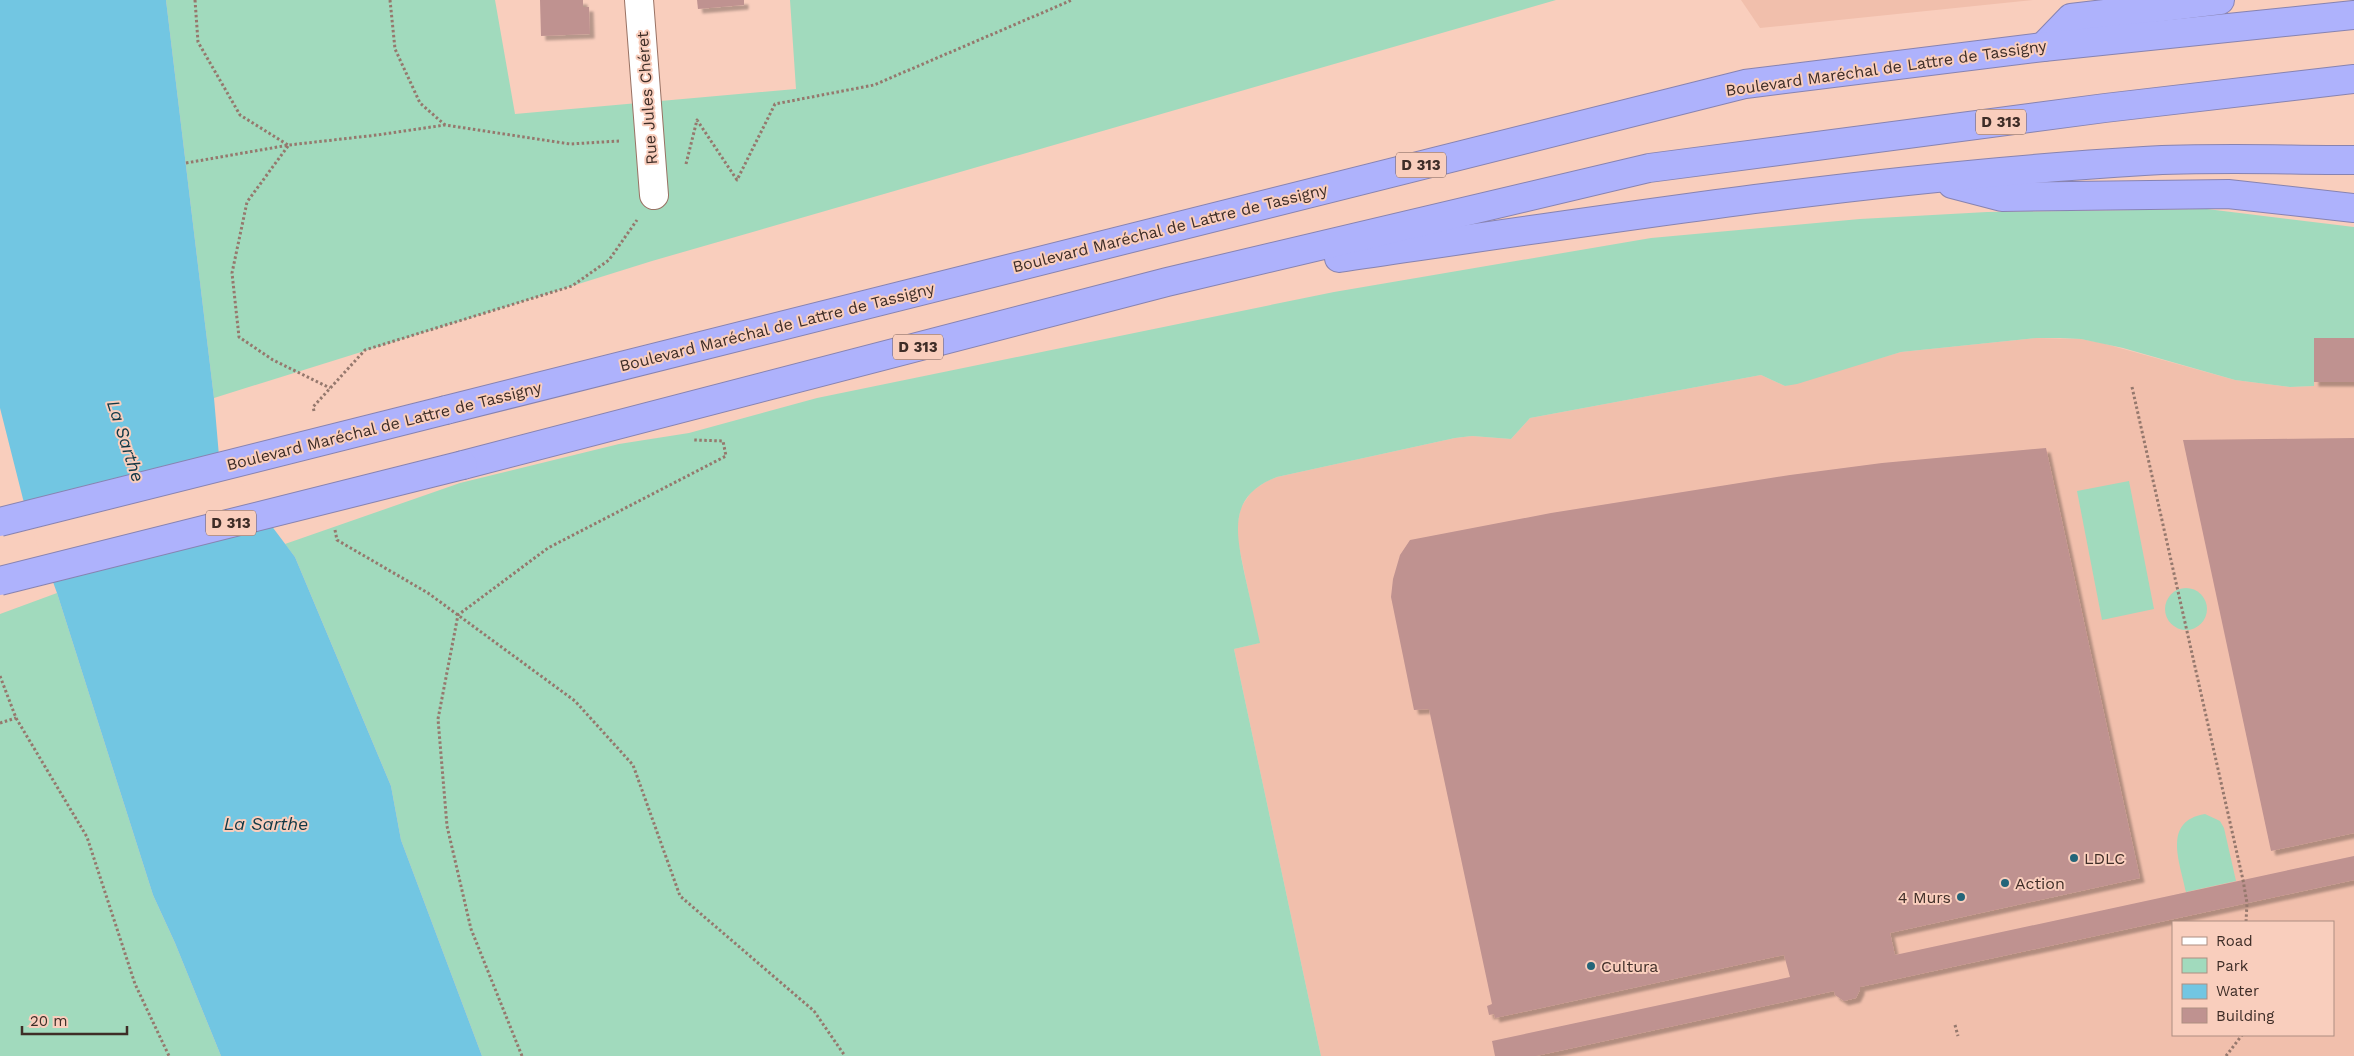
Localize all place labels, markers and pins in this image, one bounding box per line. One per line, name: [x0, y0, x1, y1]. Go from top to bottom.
place label: LDLC: [2084, 849, 2125, 868]
marker: LDLC: [2068, 852, 2080, 864]
place label: Action: [2015, 874, 2065, 893]
marker: Action: [1999, 877, 2011, 889]
place label: 4 Murs: [1898, 888, 1951, 907]
marker: 4 Murs: [1955, 891, 1967, 903]
place label: Cultura: [1601, 957, 1658, 976]
marker: Cultura: [1585, 960, 1597, 972]

